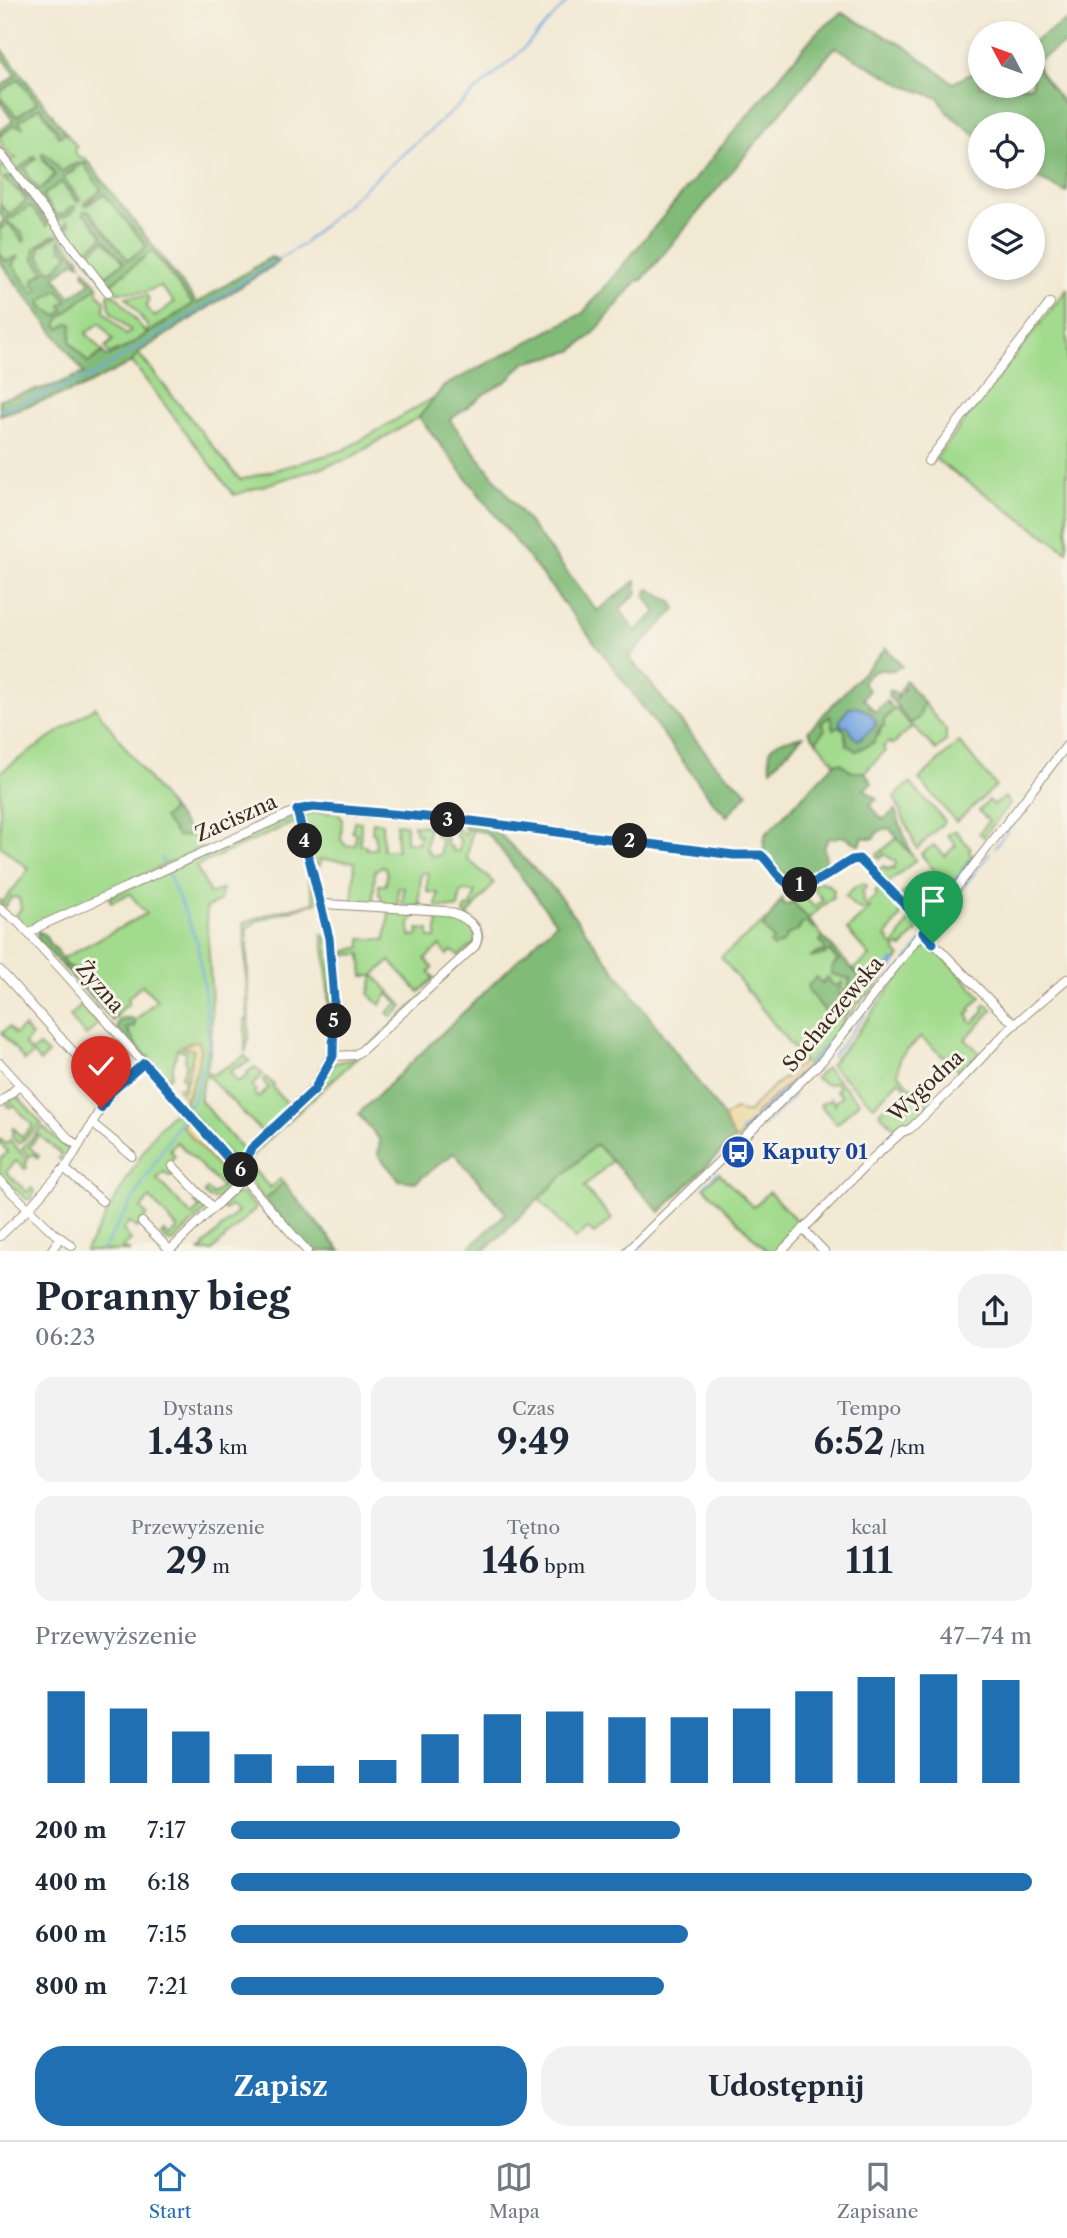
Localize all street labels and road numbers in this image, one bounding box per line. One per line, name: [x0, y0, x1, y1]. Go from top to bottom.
street label: Zaciszna: [191, 788, 281, 847]
street label: Sochaczewska: [777, 950, 889, 1076]
street label: Żyzna: [71, 956, 130, 1018]
street label: Wygodna: [882, 1044, 969, 1127]

